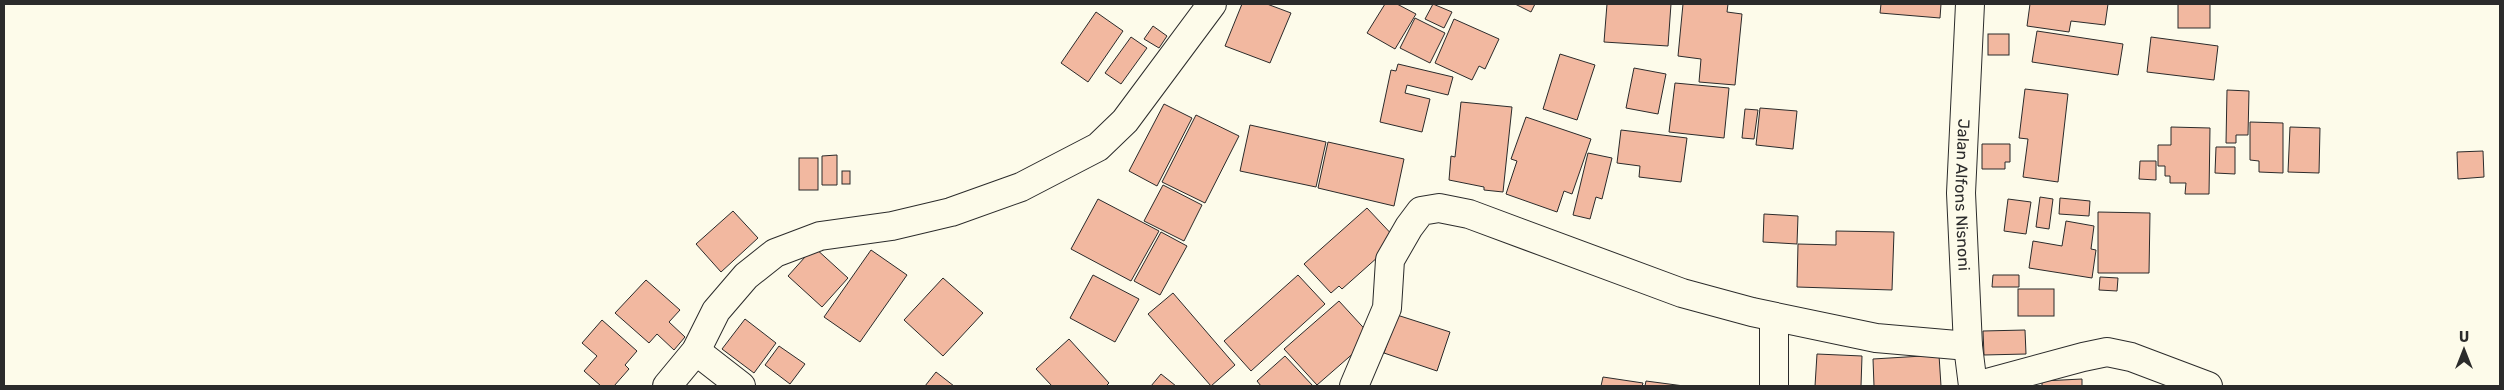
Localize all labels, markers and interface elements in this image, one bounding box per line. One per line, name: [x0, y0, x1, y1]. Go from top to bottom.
street label: Jalan Alfons Nisnoni: [1951, 118, 1974, 271]
north arrow: [2439, 325, 2489, 375]
text: U: [2459, 329, 2469, 346]

